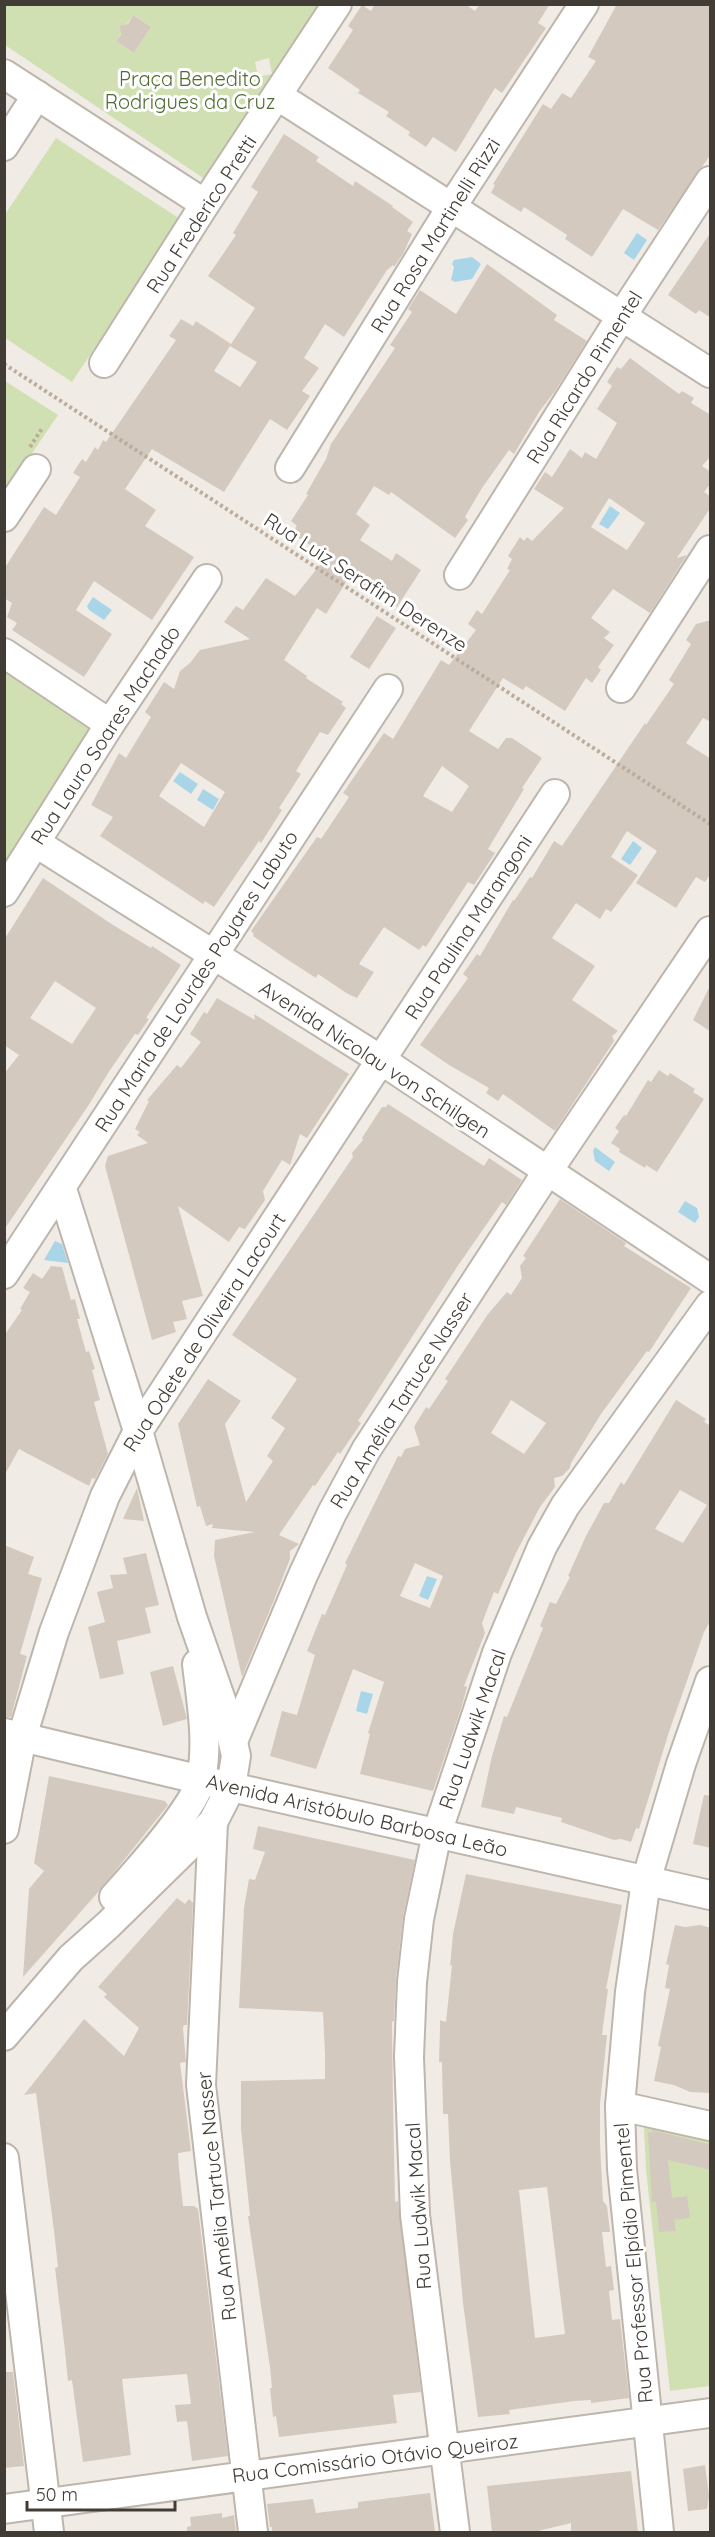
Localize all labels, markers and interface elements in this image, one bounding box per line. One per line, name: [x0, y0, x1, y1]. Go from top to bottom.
park label: Praça Benedito Rodrigues da Cruz: [105, 66, 275, 114]
street label: Rua Frederico Pretti: [141, 130, 261, 298]
street label: Rua Rosa Martinelli Rizzi: [365, 133, 505, 337]
street label: Rua Ricardo Pimentel: [521, 286, 647, 468]
street label: Rua Luiz Serafim Derenze: [260, 507, 472, 657]
street label: Rua Lauro Soares Machado: [25, 621, 185, 849]
street label: Rua Maria de Lourdes Poyares Labuto: [89, 825, 303, 1137]
street label: Rua Paulina Marangoni: [399, 830, 537, 1024]
street label: Avenida Nicolau von Schilgen: [255, 975, 495, 1143]
street label: Rua Odete de Oliveira Lacourt: [117, 1208, 291, 1456]
street label: Rua Amélia Tartuce Nasser: [324, 1287, 478, 1513]
street label: Rua Ludwik Macal: [433, 1646, 511, 1812]
street label: Avenida Aristóbulo Barbosa Leão: [204, 1768, 510, 1862]
street label: Rua Amélia Tartuce Nasser: [190, 2070, 242, 2322]
street label: Rua Ludwik Macal: [400, 2122, 436, 2290]
street label: Rua Professor Elpídio Pimentel: [608, 2122, 658, 2404]
street label: Rua Comissário Otávio Queiroz: [231, 2428, 519, 2488]
scale bar: [27, 2474, 176, 2512]
text: 50 m: [36, 2483, 78, 2506]

